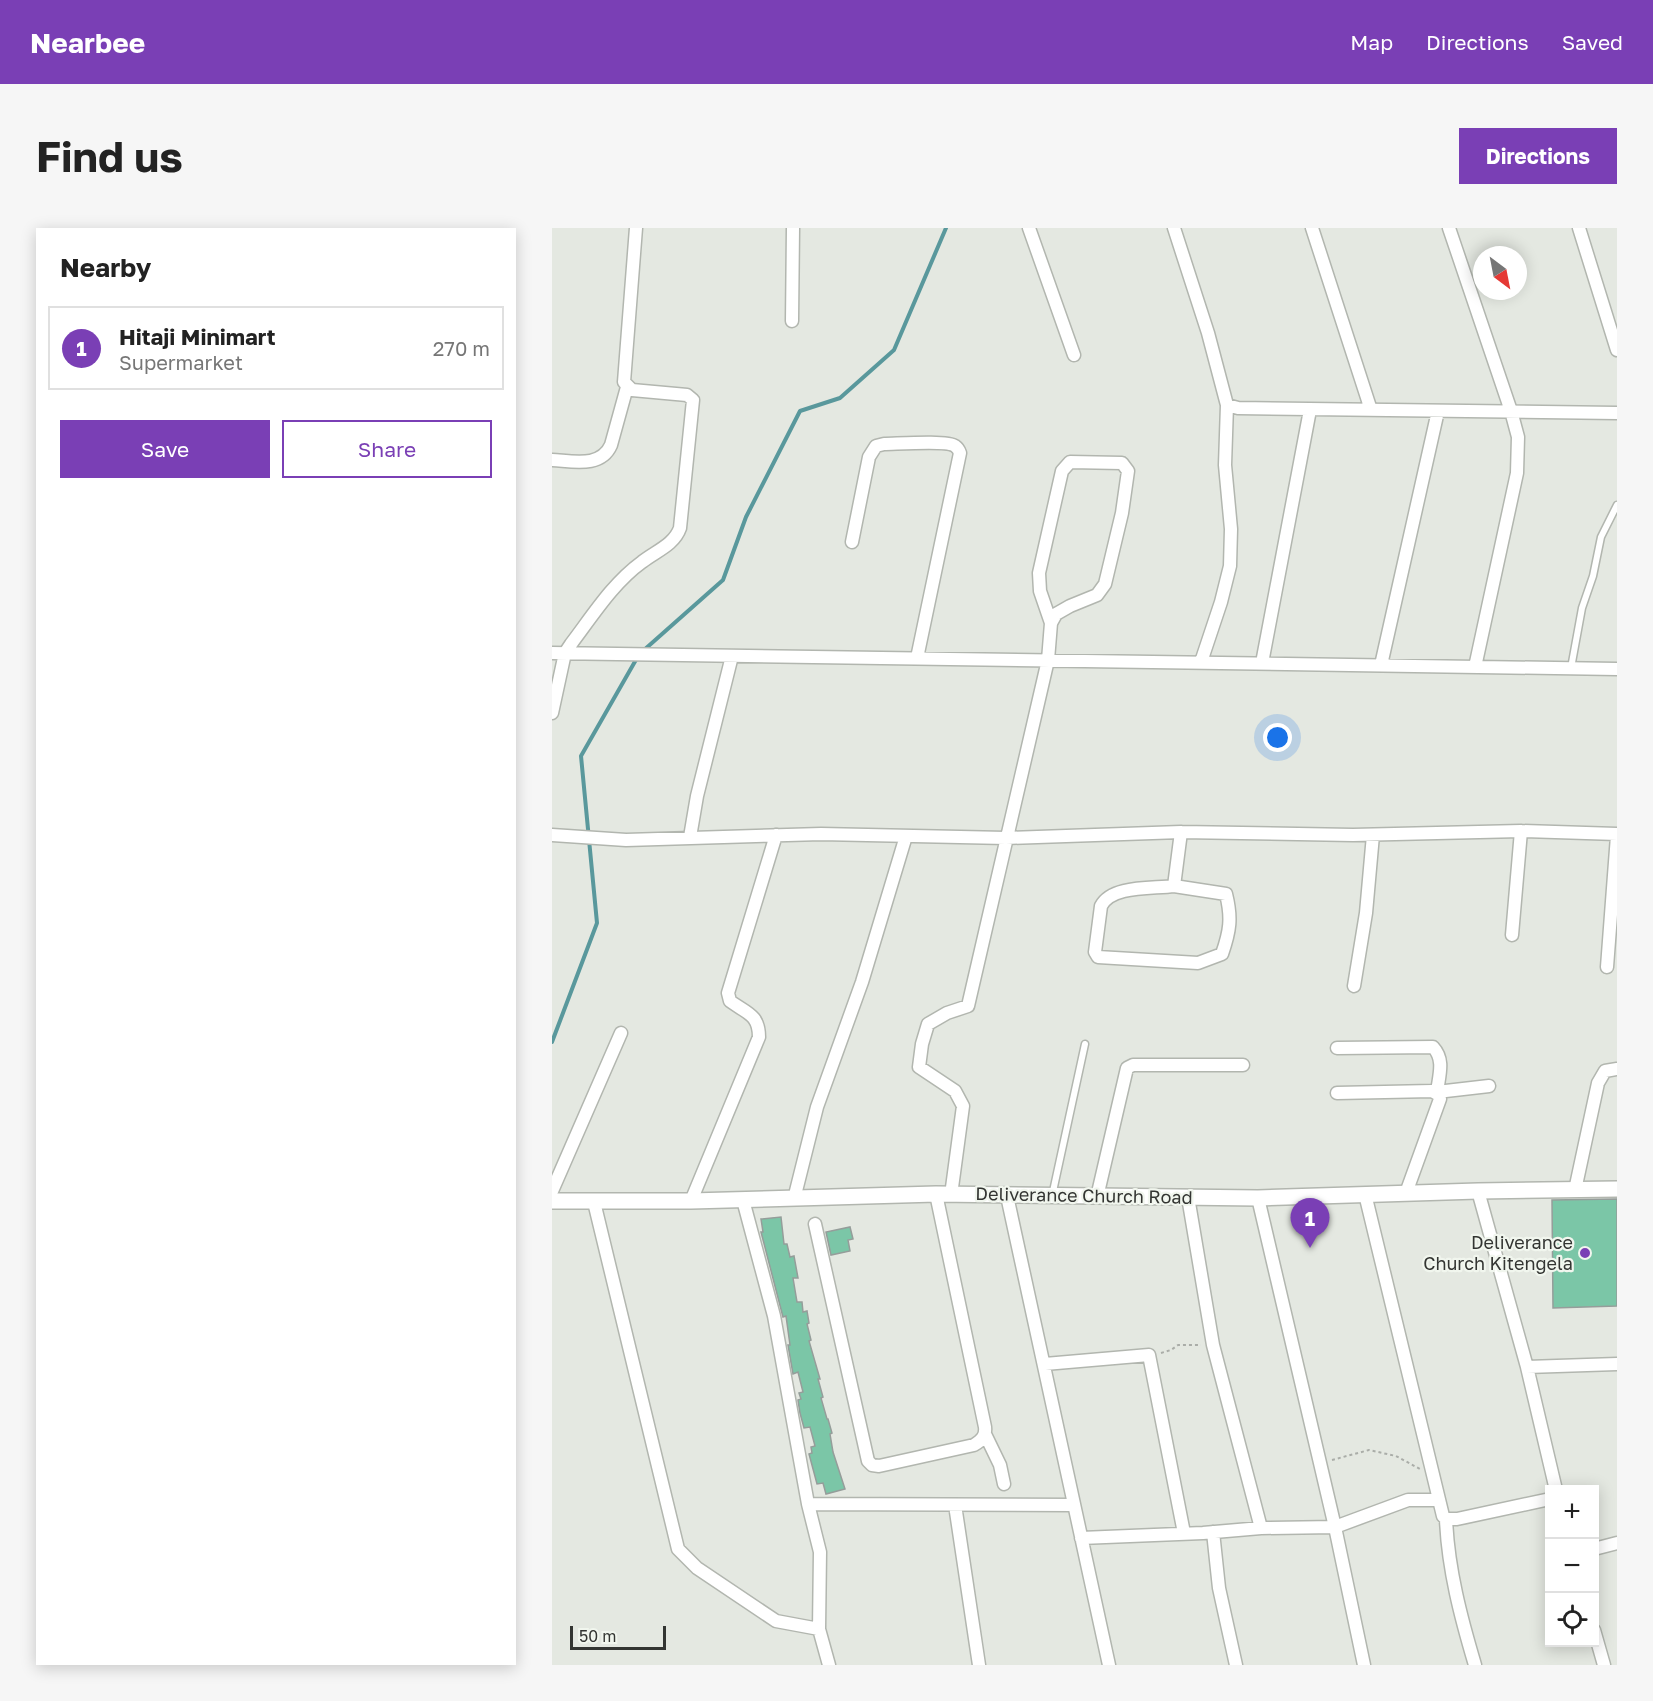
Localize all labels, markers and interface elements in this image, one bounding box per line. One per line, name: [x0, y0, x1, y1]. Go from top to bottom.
text: Nearbee: [30, 26, 145, 59]
text: Map: [1350, 29, 1393, 55]
text: Directions: [1426, 29, 1529, 55]
text: Saved: [1562, 29, 1623, 55]
button: Directions: [1459, 128, 1617, 184]
text: Find us: [36, 131, 183, 181]
north arrow: [1473, 246, 1527, 300]
text: Nearby: [60, 252, 151, 283]
text: Hitaji Minimart: [119, 323, 276, 350]
text: 1: [76, 336, 87, 360]
text: 270 m: [433, 336, 490, 360]
text: Supermarket: [119, 350, 243, 374]
button: Save: [60, 420, 270, 478]
button: Share: [282, 420, 492, 478]
your location: [1263, 723, 1292, 752]
street label: Deliverance Church Road: [975, 1182, 1193, 1208]
pin: 1: [1290, 1198, 1329, 1248]
place label: Deliverance Church Kitengela: [1423, 1231, 1573, 1274]
marker: Deliverance Church Kitengela: [1578, 1246, 1592, 1260]
map controls: [1545, 1485, 1599, 1647]
button: +: [1545, 1485, 1599, 1539]
button: −: [1545, 1539, 1599, 1593]
button: locate: [1545, 1593, 1599, 1647]
scale bar: [570, 1623, 666, 1650]
text: 50 m: [579, 1626, 616, 1646]

